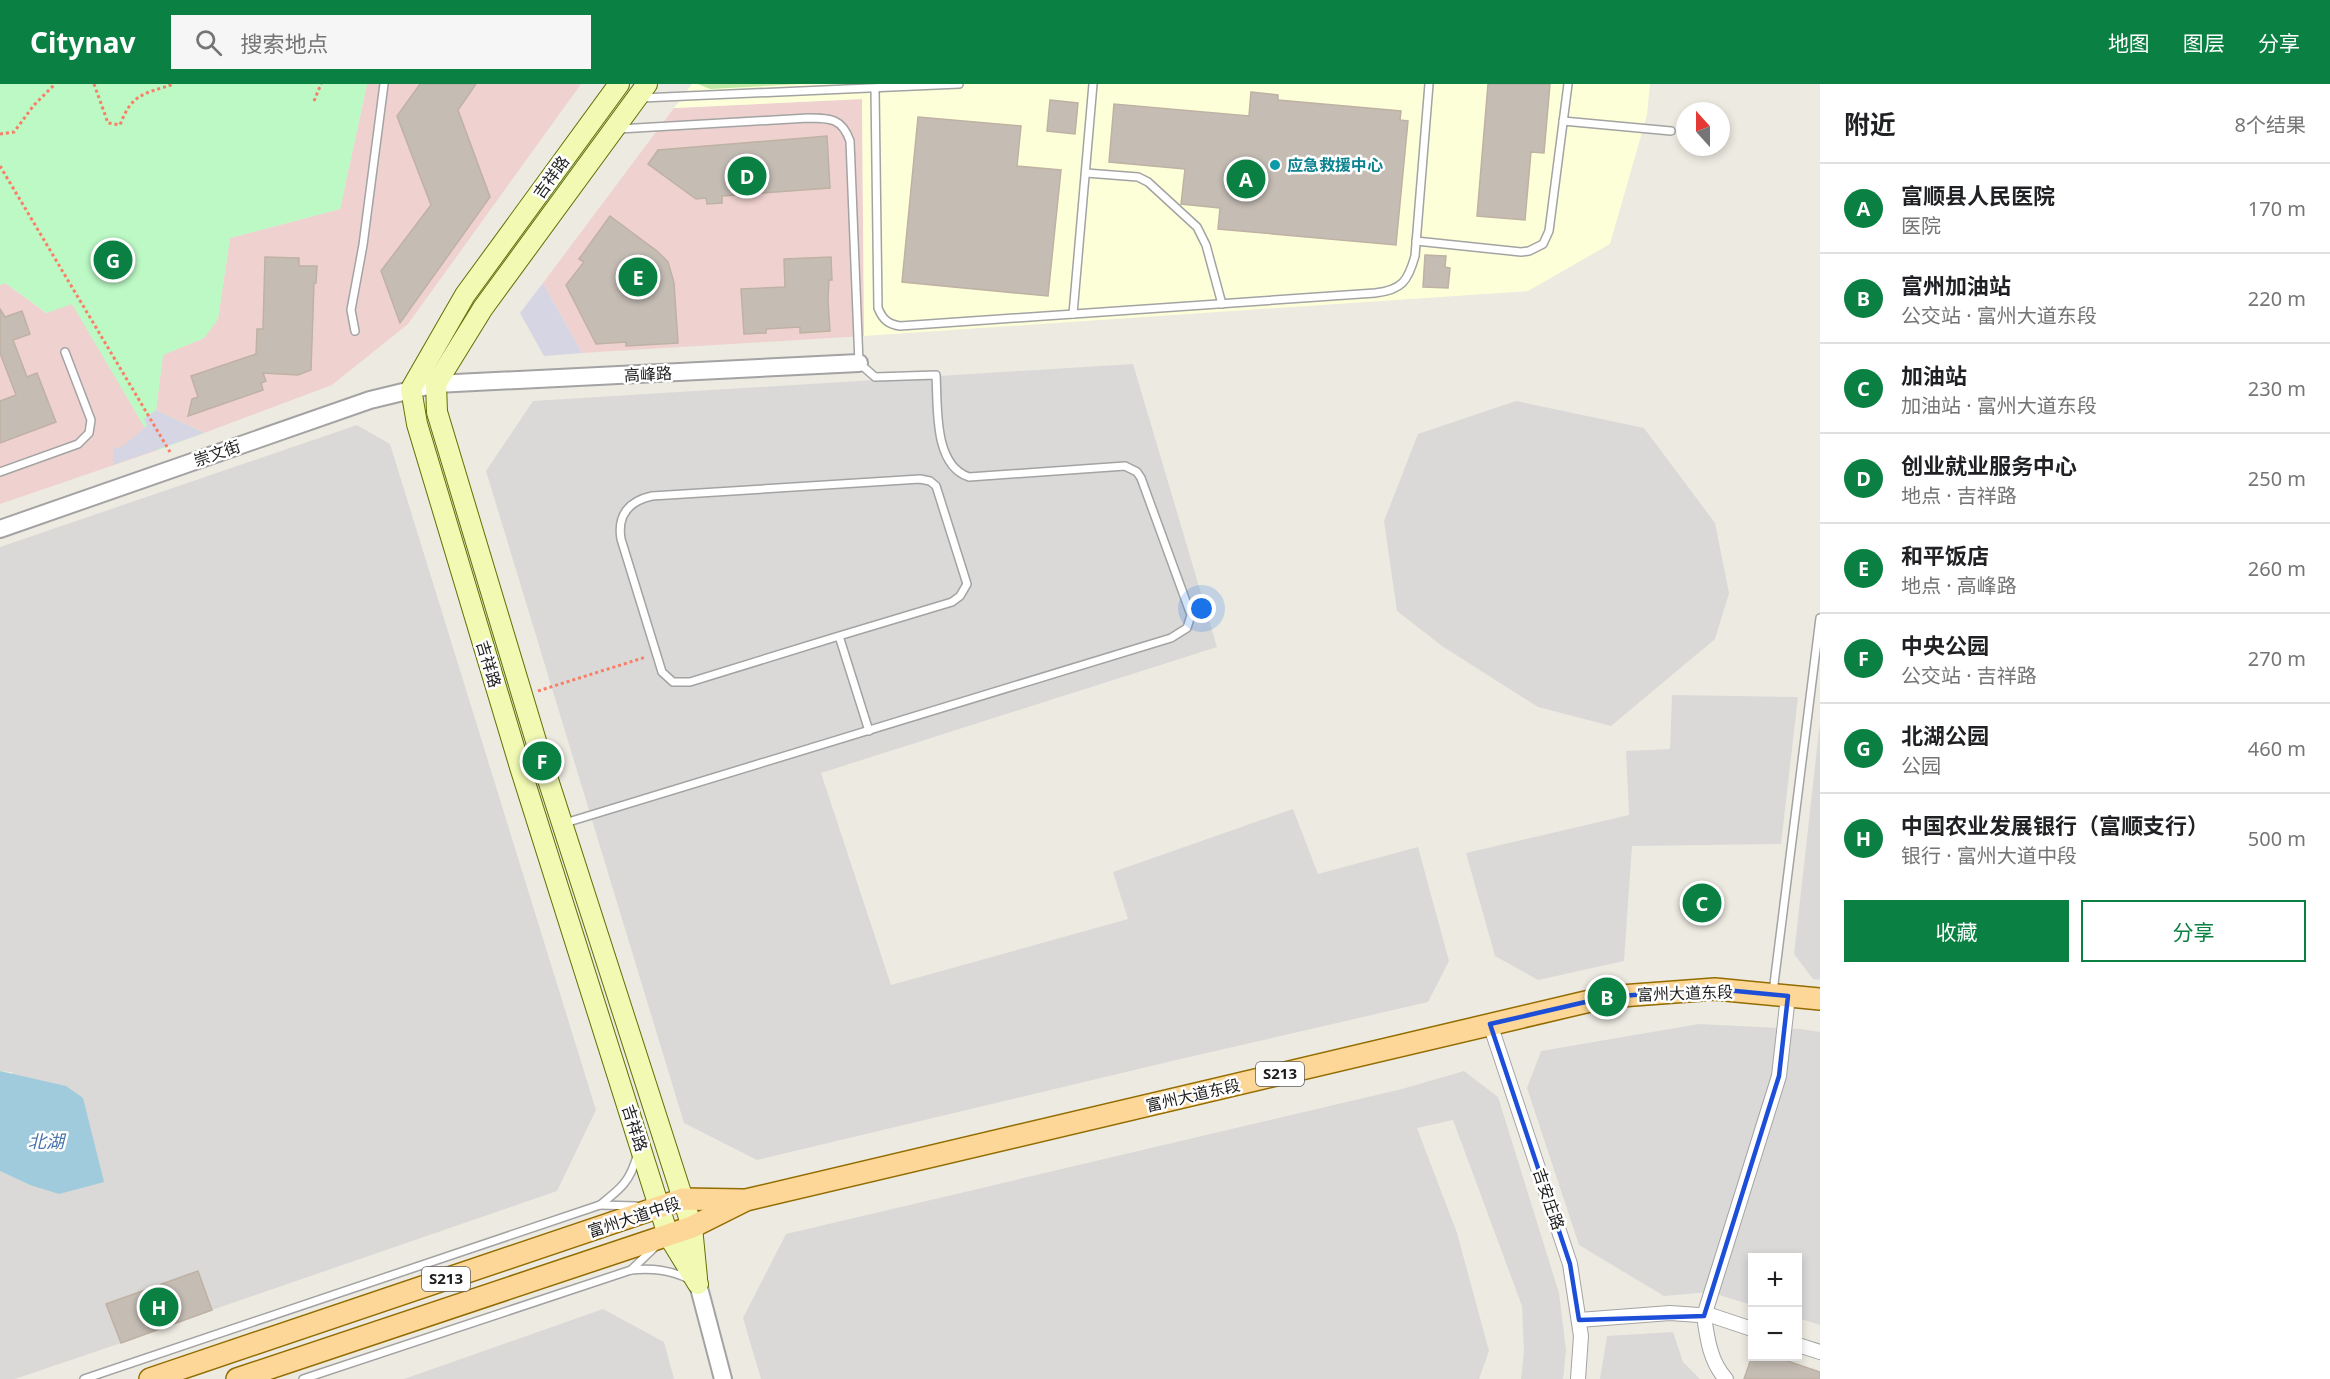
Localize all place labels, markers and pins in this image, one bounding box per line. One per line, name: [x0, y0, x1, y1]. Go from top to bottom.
pin: D: [728, 154, 766, 199]
place label: 应急救援中心: [1287, 154, 1383, 176]
pin: A: [1226, 156, 1266, 202]
marker: 应急救援中心: [1268, 158, 1282, 172]
pin: G: [94, 238, 132, 282]
pin: E: [618, 254, 658, 300]
pin: F: [522, 738, 562, 784]
pin: C: [1682, 880, 1722, 926]
pin: B: [1588, 974, 1626, 1020]
pin: H: [140, 1284, 178, 1330]

